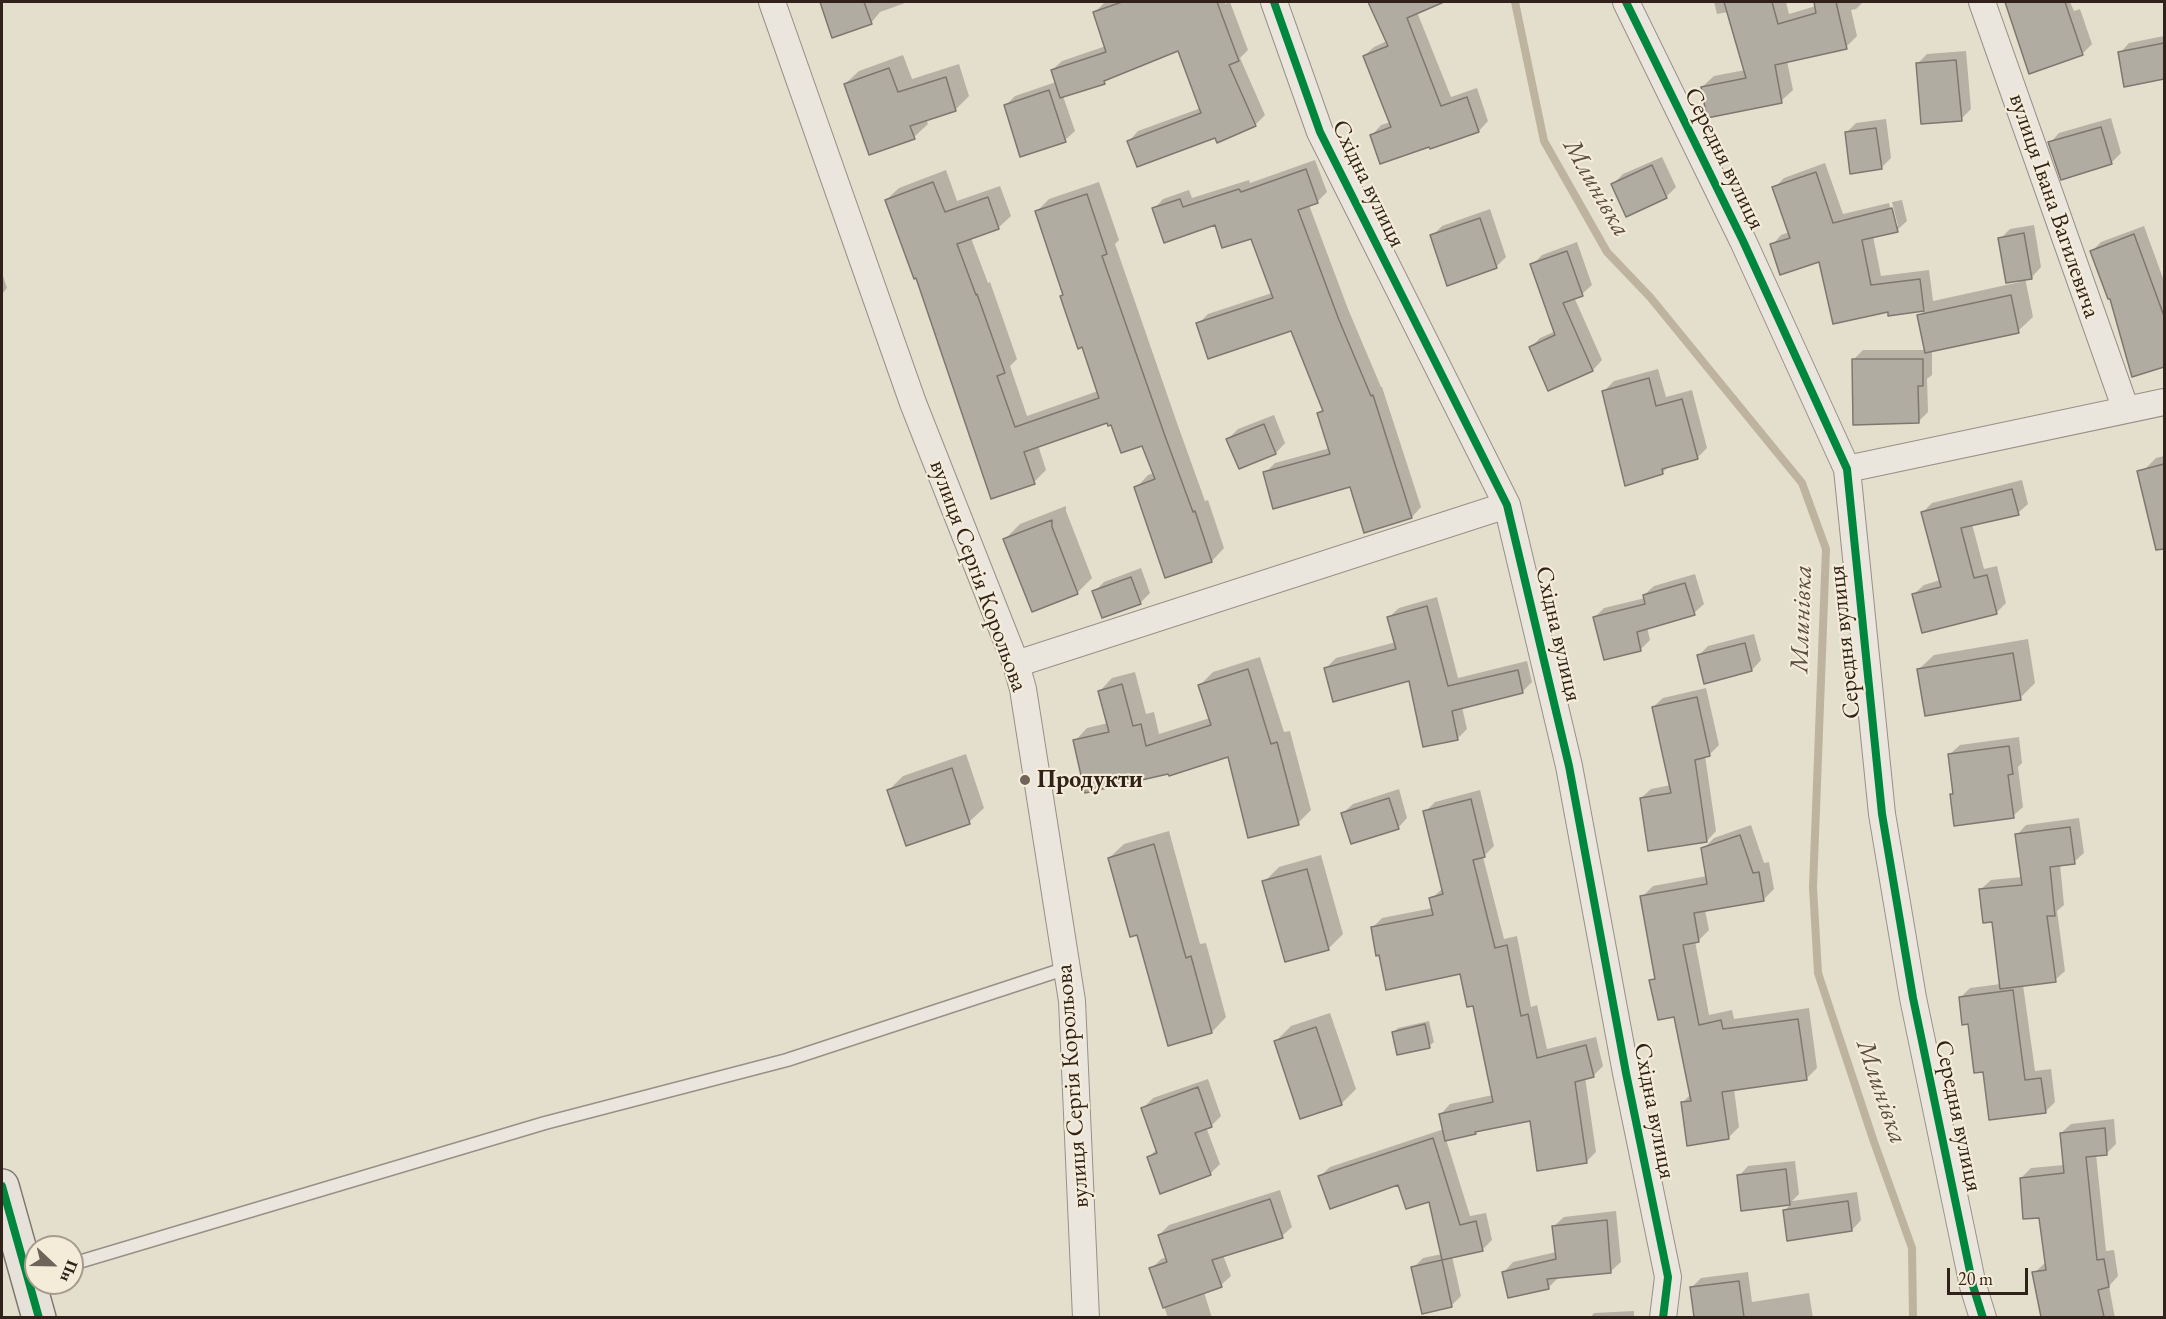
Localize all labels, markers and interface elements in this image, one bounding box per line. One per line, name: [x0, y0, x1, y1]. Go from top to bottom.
street label: Середня вулиця: [1677, 83, 1771, 235]
street label: вулиця Івана Вагилевича: [2002, 90, 2106, 322]
street label: Східна вулиця: [1325, 116, 1411, 252]
water label: Млинівка: [1556, 133, 1636, 243]
street label: вулиця Сергія Корольова: [923, 456, 1033, 696]
street label: Східна вулиця: [1528, 564, 1588, 704]
street label: Середня вулиця: [1823, 564, 1867, 720]
water label: Млинівка: [1785, 565, 1819, 673]
place label: Продукти: [1037, 766, 1143, 794]
marker: Продукти: [1018, 773, 1032, 787]
street label: вулиця Сергія Корольова: [1050, 963, 1096, 1209]
water label: Млинівка: [1849, 1036, 1913, 1148]
street label: Середня вулиця: [1928, 1038, 1988, 1194]
street label: Східна вулиця: [1627, 1040, 1681, 1182]
north arrow: [24, 1235, 84, 1295]
scale bar: [1950, 1256, 2031, 1294]
text: Пн: [55, 1257, 83, 1285]
text: 20 m: [1958, 1267, 1993, 1290]

